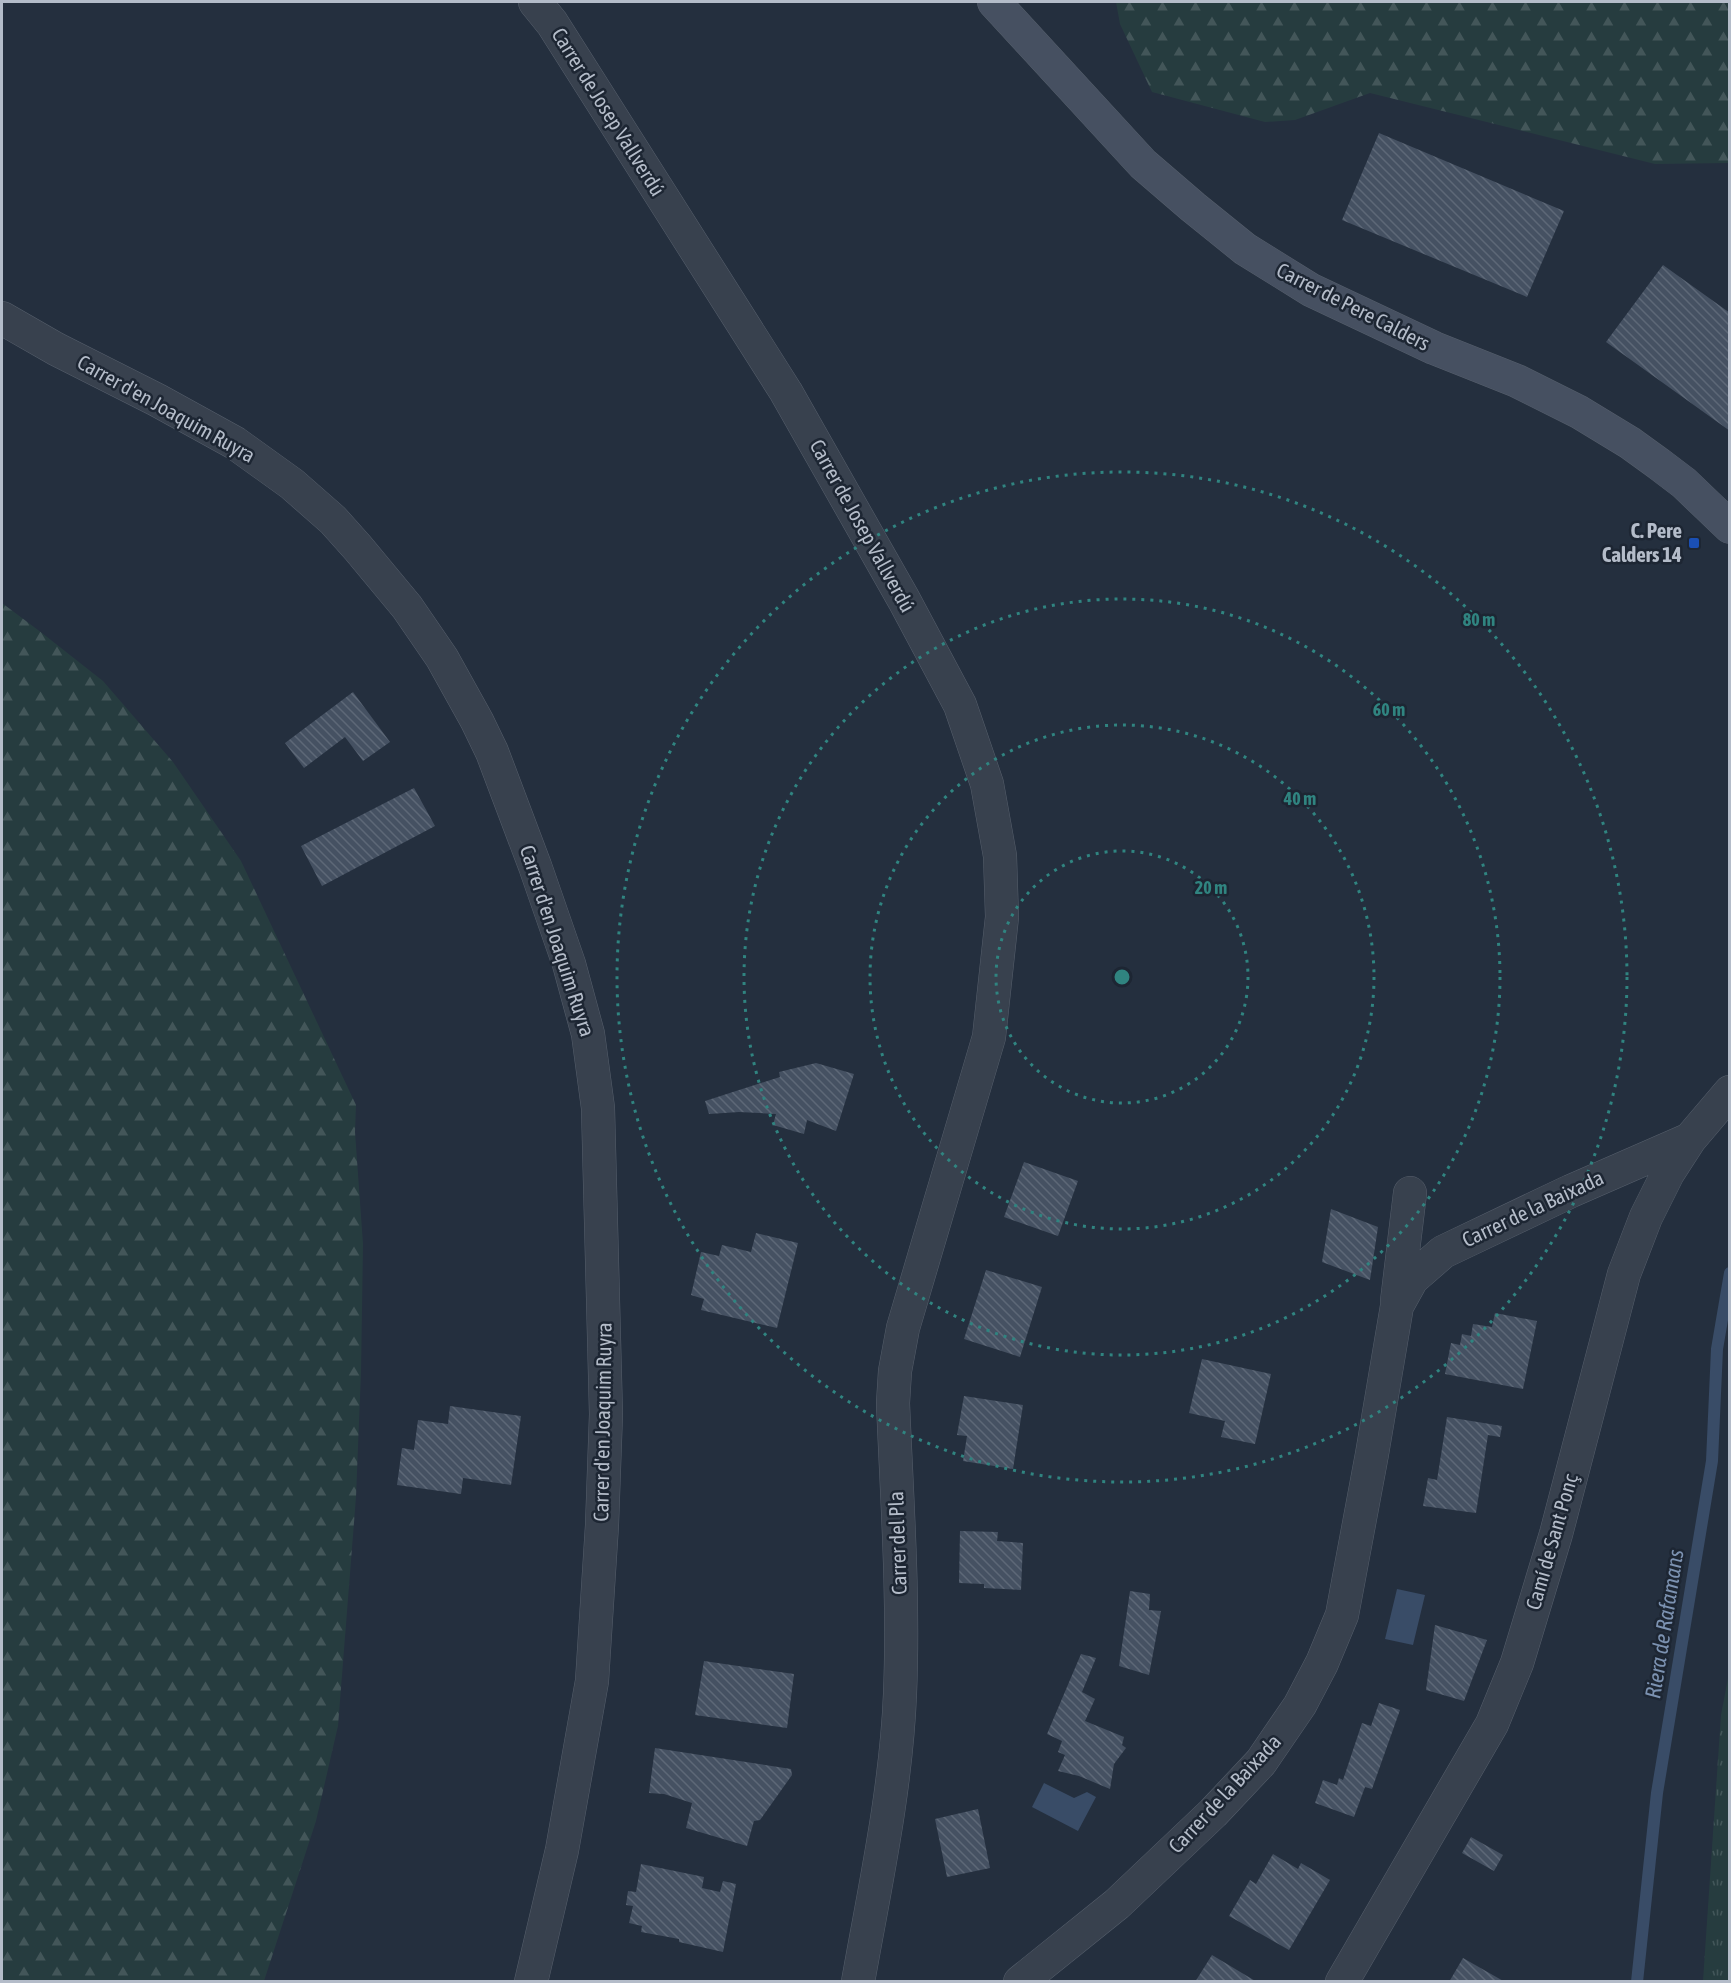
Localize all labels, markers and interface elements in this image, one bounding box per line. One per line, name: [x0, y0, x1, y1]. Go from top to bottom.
street label: Carrer de Josep Vallverdú: [547, 23, 670, 200]
street label: Carrer de Pere Calders: [1273, 257, 1434, 355]
street label: Carrer d'en Joaquim Ruyra: [73, 349, 260, 467]
street label: Carrer de Josep Vallverdú: [805, 435, 920, 616]
place label: C. Pere Calders 14: [1602, 518, 1682, 566]
marker: C. Pere Calders 14: [1687, 536, 1701, 550]
text: 80 m: [1463, 609, 1495, 630]
text: 60 m: [1373, 699, 1405, 720]
text: 40 m: [1283, 788, 1316, 809]
street label: Carrer d'en Joaquim Ruyra: [516, 842, 600, 1039]
text: 20 m: [1195, 877, 1227, 898]
centre of rings: [1112, 967, 1132, 987]
street label: Carrer de la Baixada: [1458, 1165, 1607, 1251]
street label: Carrer d'en Joaquim Ruyra: [588, 1322, 616, 1522]
street label: Camí de Sant Ponç: [1520, 1471, 1582, 1612]
street label: Carrer del Pla: [883, 1491, 911, 1595]
water label: Riera de Rafamans: [1639, 1547, 1689, 1700]
street label: Carrer de la Baixada: [1163, 1729, 1285, 1858]

